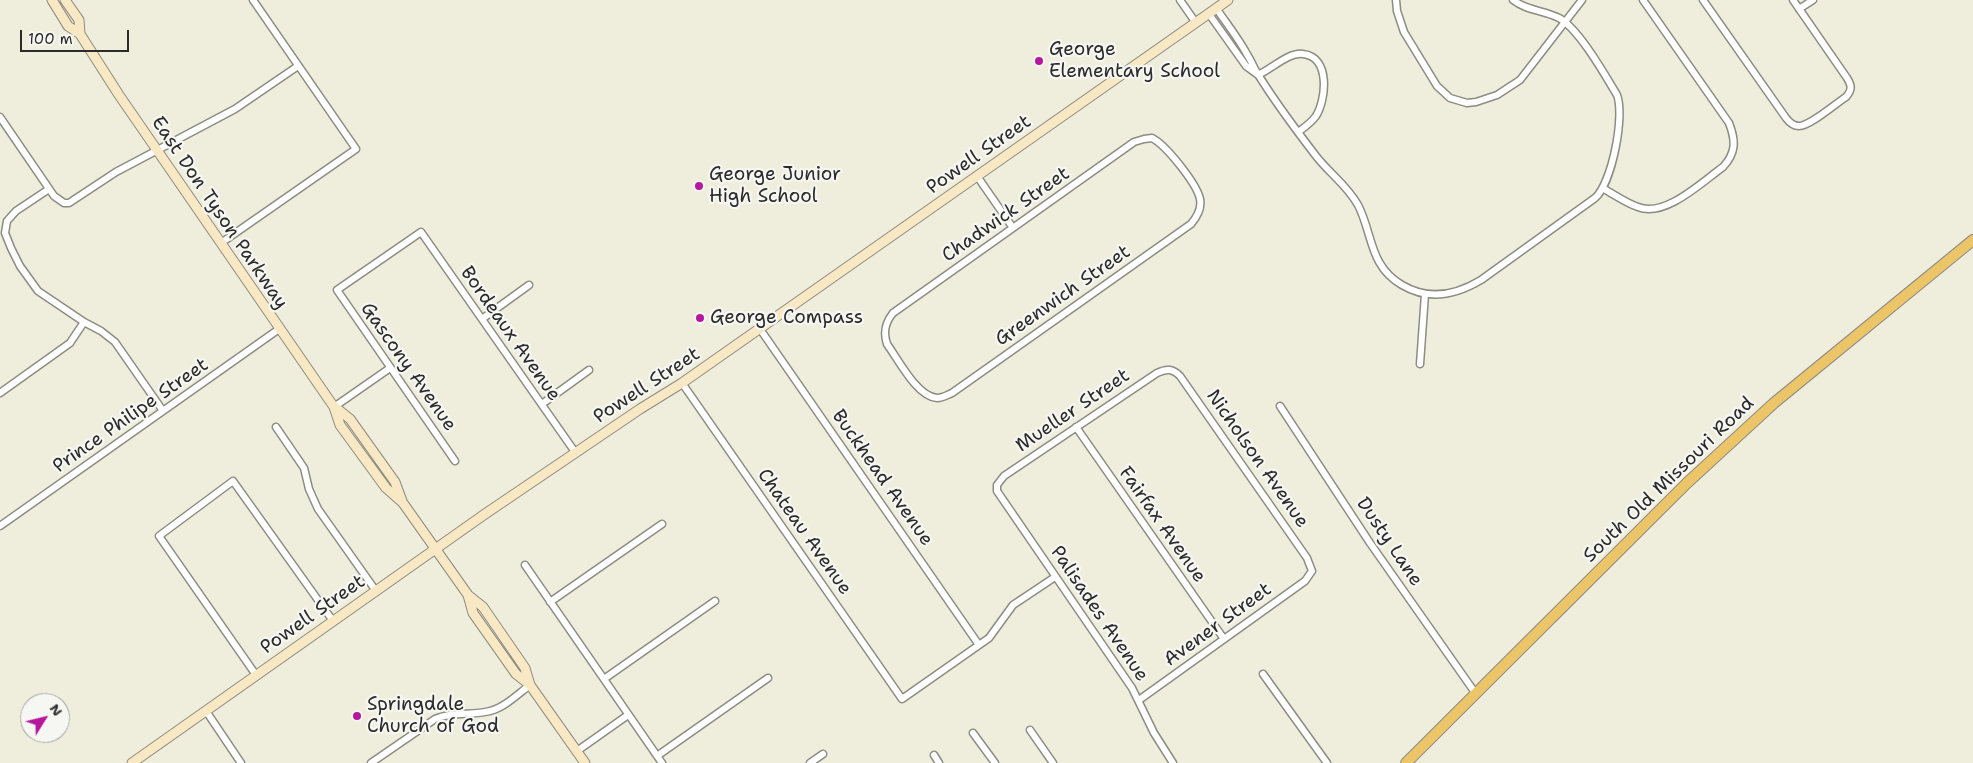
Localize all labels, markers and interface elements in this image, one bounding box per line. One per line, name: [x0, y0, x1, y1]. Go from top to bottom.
scale bar: [22, 20, 131, 52]
text: 100 m: [28, 29, 73, 49]
place label: George Elementary School: [1049, 39, 1220, 83]
marker: George Elementary School: [1033, 55, 1045, 67]
street label: Powell Street: [922, 111, 1036, 199]
street label: East Don Tyson Parkway: [146, 112, 292, 314]
street label: Chadwick Street: [938, 163, 1074, 267]
place label: George Junior High School: [709, 164, 841, 208]
marker: George Junior High School: [693, 180, 705, 192]
street label: Greenwich Street: [991, 241, 1135, 351]
street label: Bordeaux Avenue: [455, 262, 565, 406]
street label: Gascony Avenue: [355, 298, 461, 436]
place label: George Compass: [710, 307, 863, 329]
marker: George Compass: [694, 312, 706, 324]
street label: Powell Street: [589, 343, 705, 429]
street label: Prince Philipe Street: [49, 354, 213, 478]
street label: Mueller Street: [1012, 365, 1134, 457]
street label: Nicholson Avenue: [1201, 386, 1313, 532]
street label: South Old Missouri Road: [1579, 392, 1759, 568]
street label: Buckhead Avenue: [826, 406, 938, 550]
street label: Fairfax Avenue: [1114, 463, 1210, 587]
street label: Chateau Avenue: [752, 464, 856, 600]
street label: Dusty Lane: [1351, 493, 1427, 591]
street label: Palisades Avenue: [1045, 542, 1153, 686]
street label: Powell Street: [256, 571, 370, 659]
street label: Avener Street: [1160, 578, 1276, 672]
north arrow: [20, 693, 70, 743]
place label: Springdale Church of God: [367, 694, 499, 738]
text: N: [46, 700, 67, 720]
marker: Springdale Church of God: [351, 710, 363, 722]

